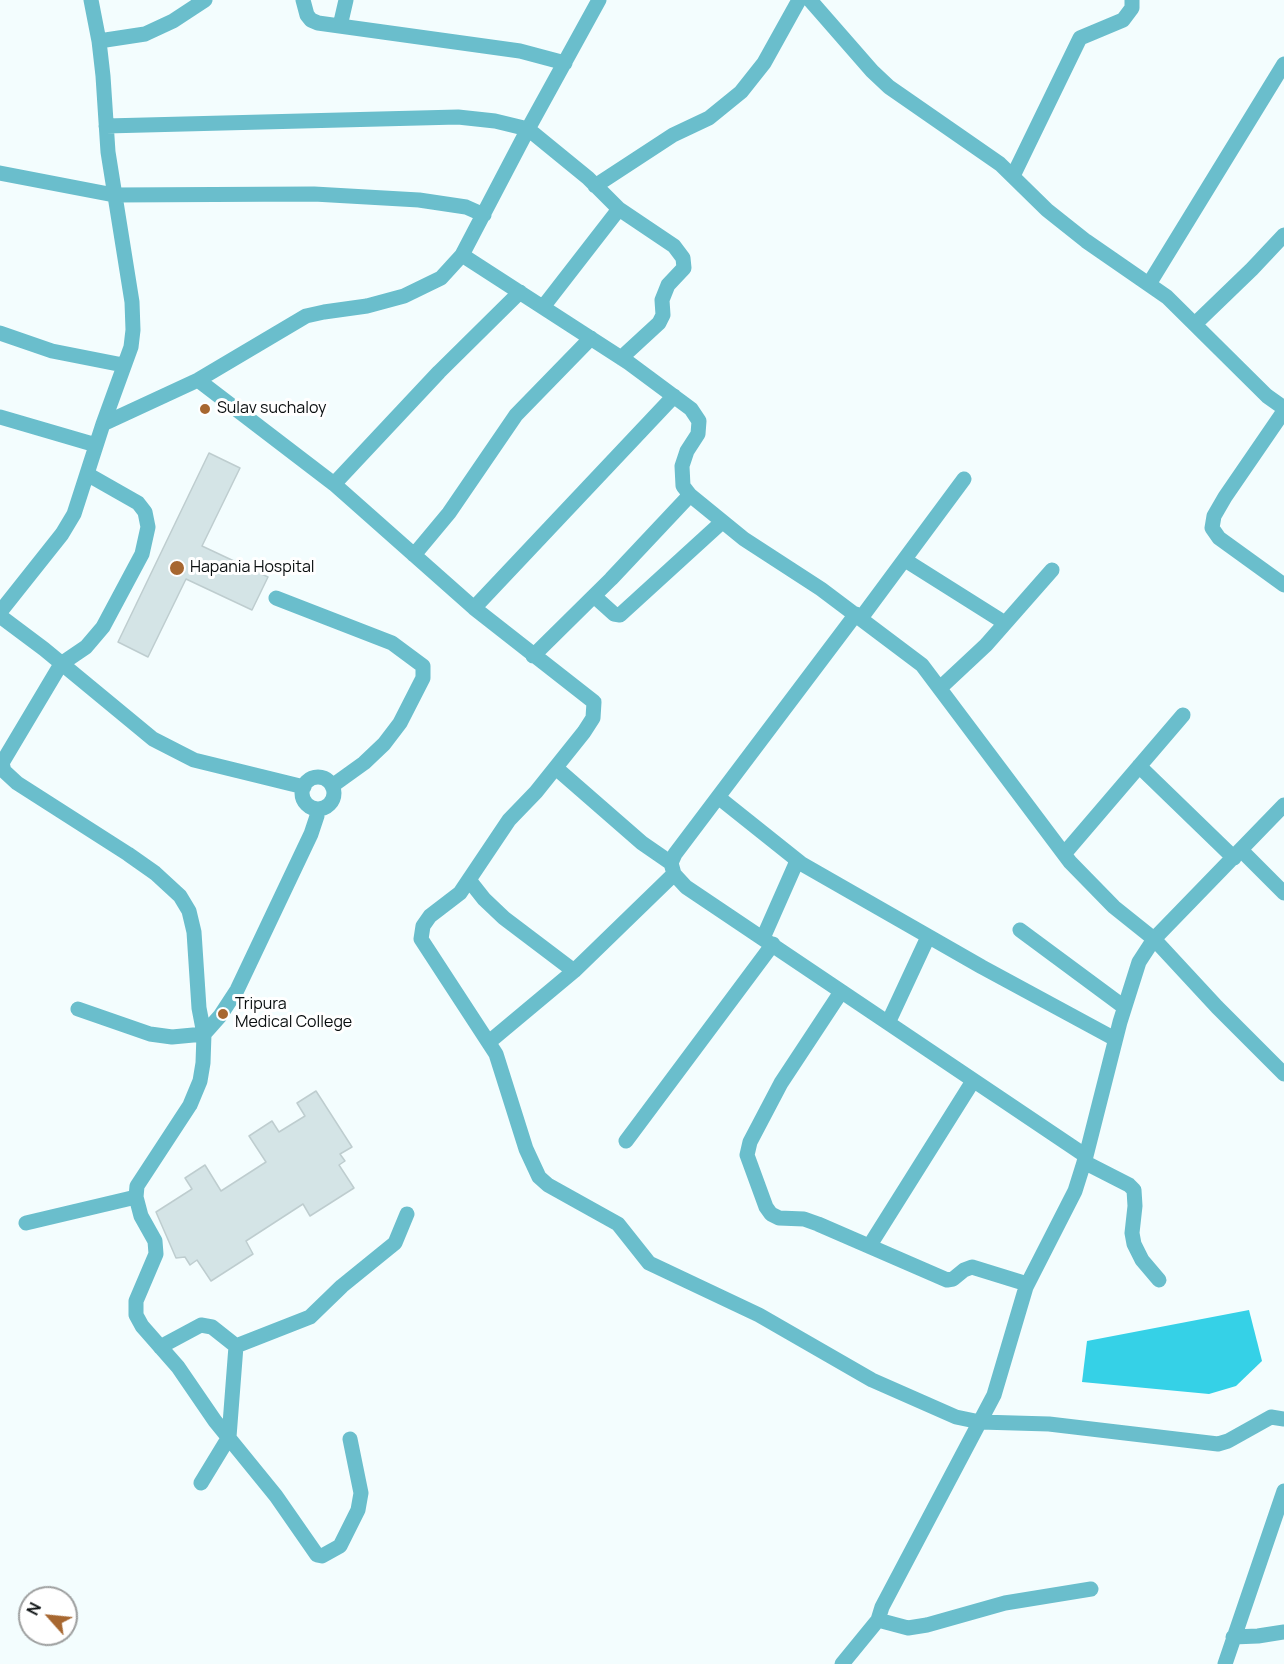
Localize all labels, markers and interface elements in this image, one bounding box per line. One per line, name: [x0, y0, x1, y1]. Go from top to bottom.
place label: Sulav suchaloy: [217, 399, 326, 419]
marker: Sulav suchaloy: [198, 402, 212, 416]
place label: Hapania Hospital: [190, 558, 315, 578]
marker: Hapania Hospital: [168, 559, 186, 577]
place label: Tripura Medical College: [235, 995, 352, 1033]
marker: Tripura Medical College: [216, 1007, 230, 1021]
north arrow: [18, 1586, 78, 1646]
text: N: [21, 1599, 46, 1619]

